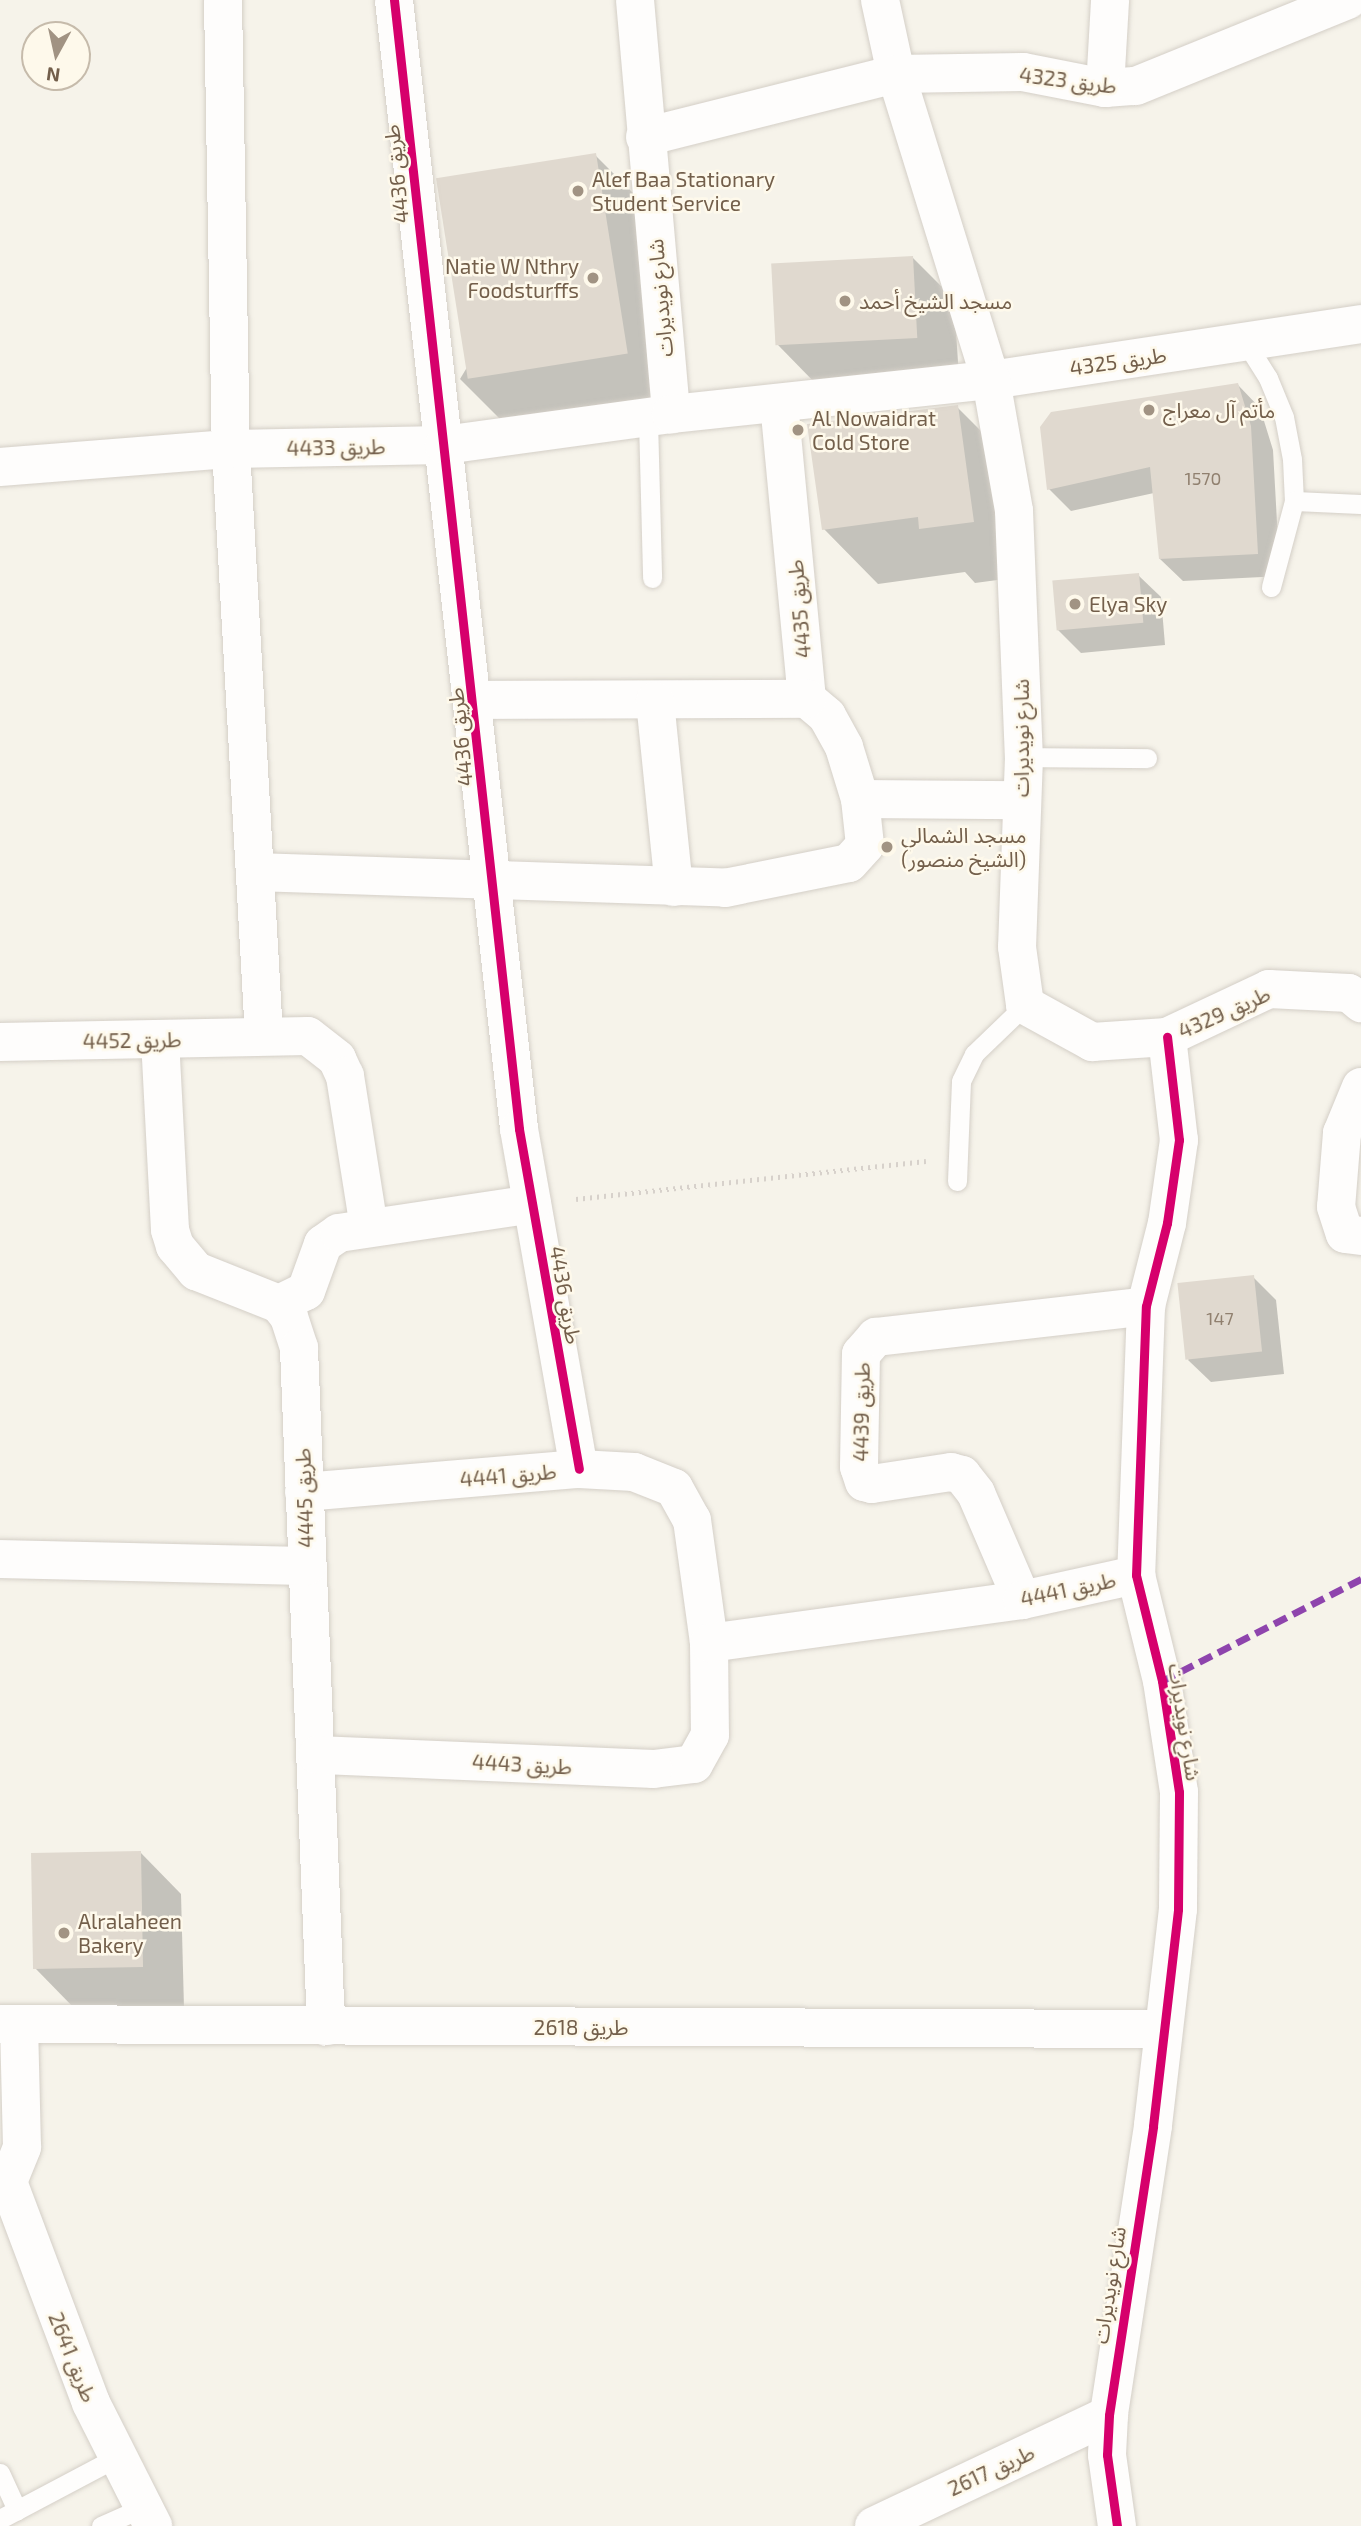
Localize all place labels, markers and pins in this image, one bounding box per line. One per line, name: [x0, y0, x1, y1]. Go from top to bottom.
place label: Alef Baa Stationary Student Service: [592, 166, 776, 216]
marker: Alef Baa Stationary Student Service: [570, 183, 586, 199]
place label: Natie W Nthry Foodsturffs: [444, 253, 579, 303]
marker: Natie W Nthry Foodsturffs: [585, 270, 601, 286]
place label: مسجد الشيخ أحمد: [859, 288, 1012, 314]
marker: مسجد الشيخ أحمد: [837, 293, 853, 309]
place label: مأتم آل معراج: [1163, 397, 1275, 423]
marker: مأتم آل معراج: [1141, 402, 1157, 418]
place label: Al Nowaidrat Cold Store: [812, 405, 937, 455]
marker: Al Nowaidrat Cold Store: [790, 422, 806, 438]
place label: Elya Sky: [1089, 591, 1167, 617]
marker: Elya Sky: [1067, 596, 1083, 612]
place label: مسجد الشمالي (الشيخ منصور): [901, 822, 1027, 872]
marker: مسجد الشمالي (الشيخ منصور): [879, 839, 895, 855]
place label: Alralaheen Bakery: [78, 1908, 182, 1958]
marker: Alralaheen Bakery: [56, 1925, 72, 1941]

